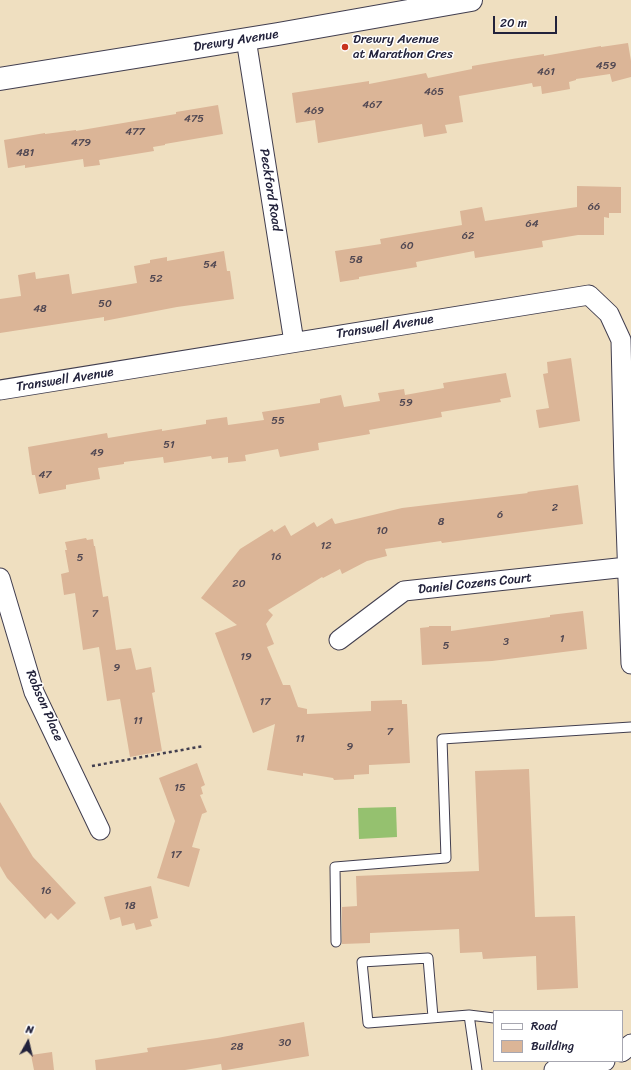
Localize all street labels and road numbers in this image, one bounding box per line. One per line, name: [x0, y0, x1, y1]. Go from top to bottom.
street label: Drewry Avenue: [192, 27, 280, 55]
street label: Peckford Road: [256, 147, 284, 233]
street label: Transwell Avenue: [335, 312, 435, 342]
street label: Transwell Avenue: [15, 365, 115, 395]
street label: Daniel Cozens Court: [417, 570, 533, 598]
street label: Robson Place: [22, 668, 66, 744]

